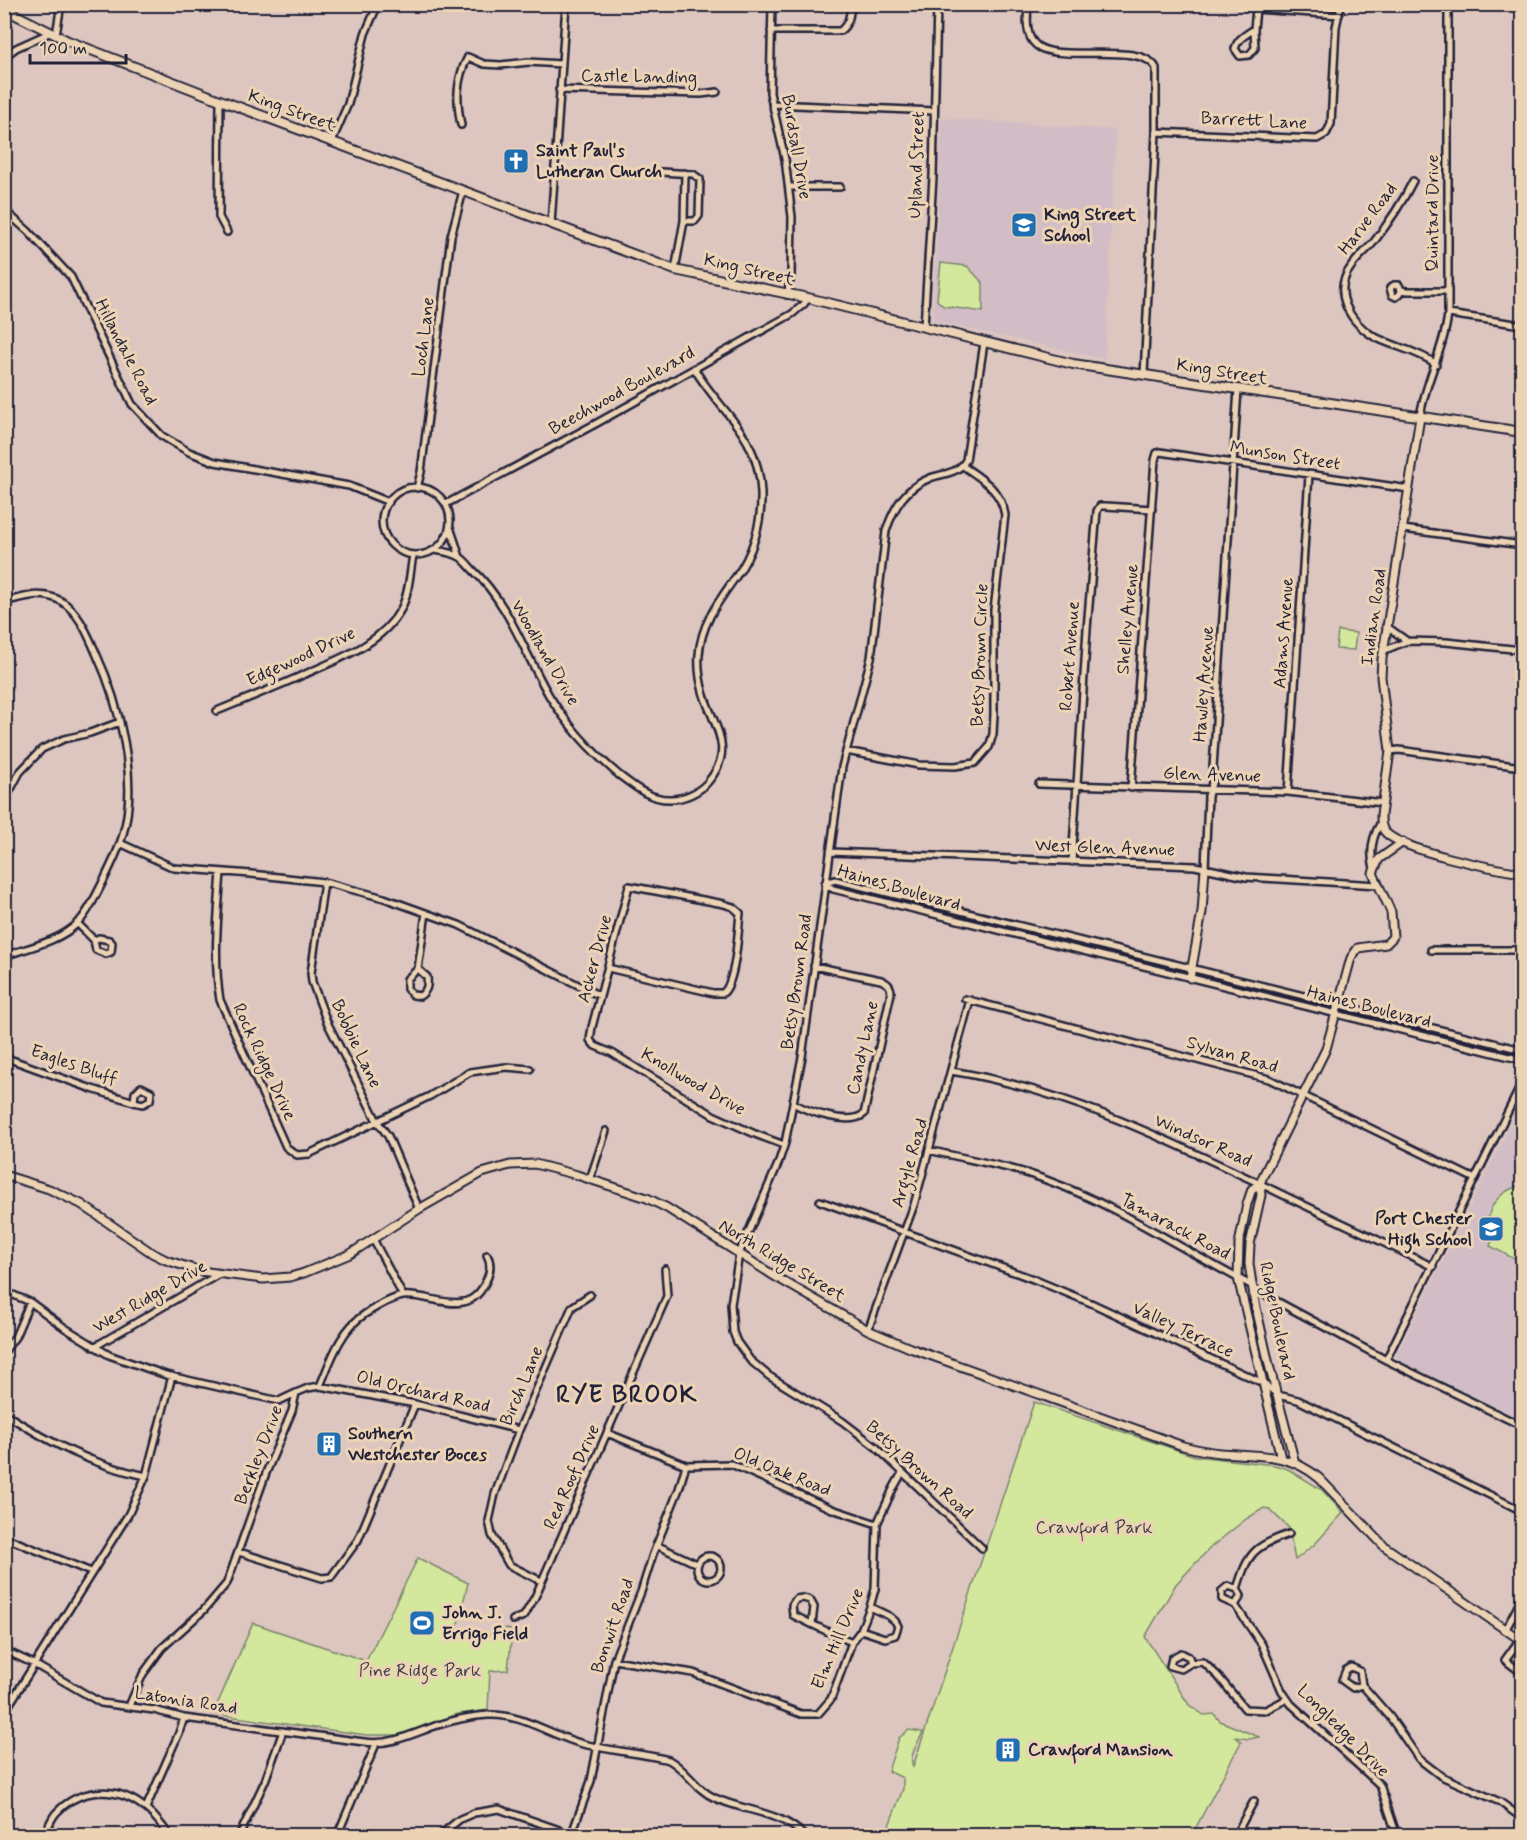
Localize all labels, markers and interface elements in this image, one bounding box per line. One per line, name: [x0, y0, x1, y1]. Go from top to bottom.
scale bar: [30, 27, 126, 65]
text: 100 m: [39, 37, 87, 61]
street label: Castle Landing: [581, 64, 697, 91]
street label: King Street: [244, 84, 340, 139]
street label: Burdsall Drive: [775, 93, 817, 201]
street label: Barrett Lane: [1200, 106, 1308, 136]
street label: Upland Street: [903, 111, 931, 219]
place label: Saint Paul's Lutheran Church: [536, 139, 663, 184]
church icon: Saint Paul's Lutheran Church: [501, 146, 531, 176]
street label: Quintard Drive: [1421, 154, 1445, 272]
street label: Harve Road: [1333, 178, 1403, 260]
place label: King Street School: [1044, 203, 1136, 248]
school or university icon: King Street School: [1009, 210, 1039, 240]
street label: King Street: [701, 248, 797, 293]
street label: Hillandale Road: [89, 295, 163, 409]
street label: Loch Lane: [407, 296, 441, 378]
street label: Beechwood Boulevard: [545, 341, 699, 441]
street label: King Street: [1175, 353, 1270, 392]
street label: Munson Street: [1228, 435, 1342, 477]
street label: Shelley Avenue: [1111, 563, 1145, 675]
street label: Indian Road: [1355, 567, 1393, 667]
street label: Adams Avenue: [1268, 577, 1300, 689]
street label: Betsy Brown Circle: [966, 583, 994, 727]
street label: Woodland Drive: [505, 596, 585, 710]
street label: Robert Avenue: [1054, 600, 1086, 712]
street label: Edgewood Drive: [243, 621, 360, 695]
street label: Hawley Avenue: [1188, 625, 1220, 743]
street label: Glen Avenue: [1162, 761, 1262, 789]
street label: West Glen Avenue: [1035, 834, 1175, 862]
street label: Haines Boulevard: [835, 859, 963, 917]
street label: Acker Drive: [572, 912, 618, 1006]
street label: Betsy Brown Road: [776, 913, 818, 1051]
street label: Haines Boulevard: [1304, 980, 1434, 1034]
street label: Bobbie Lane: [325, 996, 387, 1092]
street label: Candy Lane: [841, 999, 885, 1097]
street label: Rock Ridge Drive: [225, 1000, 302, 1125]
street label: Sylvan Road: [1183, 1030, 1281, 1080]
street label: Eagles Bluff: [27, 1039, 121, 1091]
street label: Knollwood Drive: [636, 1042, 750, 1122]
street label: Windsor Road: [1150, 1109, 1256, 1173]
street label: Argyle Road: [886, 1116, 936, 1211]
street label: Tamarack Road: [1116, 1188, 1234, 1266]
place label: Port Chester High School: [1375, 1207, 1472, 1254]
street label: North Ridge Street: [714, 1214, 850, 1309]
school or university icon: Port Chester High School: [1476, 1214, 1506, 1244]
street label: West Ridge Drive: [89, 1255, 212, 1340]
street label: Ridge Boulevard: [1252, 1260, 1301, 1382]
street label: Valley Terrace: [1129, 1296, 1237, 1364]
street label: Birch Lane: [495, 1343, 549, 1429]
street label: Old Orchard Road: [354, 1365, 492, 1419]
district label: RYE BROOK: [556, 1380, 698, 1411]
street label: Berkley Drive: [229, 1402, 289, 1508]
street label: Betsy Brown Road: [860, 1415, 978, 1525]
street label: Red Roof Drive: [538, 1421, 606, 1533]
place label: Southern Westchester Boces: [347, 1422, 487, 1467]
building icon: Southern Westchester Boces: [314, 1429, 344, 1459]
street label: Old Oak Road: [730, 1442, 834, 1502]
park label: Crawford Park: [1035, 1516, 1153, 1542]
street label: Bonwit Road: [586, 1575, 640, 1677]
street label: Elm Hill Drive: [806, 1585, 870, 1693]
place label: John J. Errigo Field: [442, 1601, 528, 1648]
sports icon: John J. Errigo Field: [407, 1608, 437, 1638]
park label: Pine Ridge Park: [359, 1659, 481, 1685]
street label: Longledge Drive: [1291, 1679, 1395, 1783]
street label: Latonia Road: [133, 1681, 239, 1721]
building icon: Crawford Mansion: [993, 1735, 1023, 1765]
place label: Crawford Mansion: [1028, 1738, 1173, 1764]

